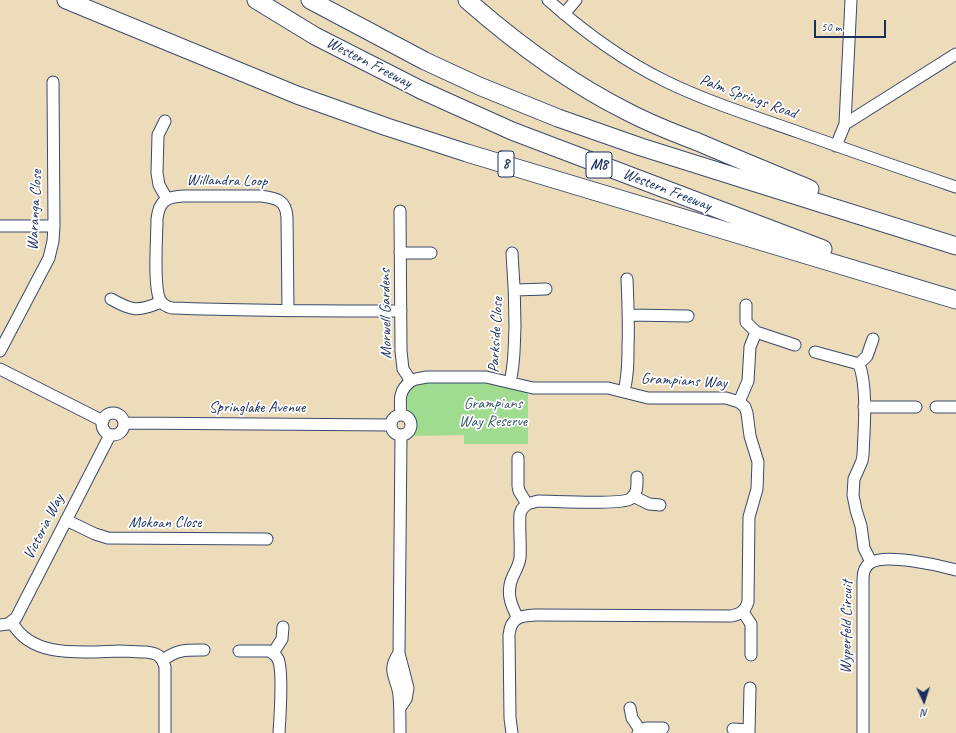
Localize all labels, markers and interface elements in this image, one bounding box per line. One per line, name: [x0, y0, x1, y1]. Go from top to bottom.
scale bar: [816, 12, 888, 38]
text: 50 m: [821, 19, 841, 35]
street label: Western Freeway: [323, 33, 415, 93]
street label: Palm Springs Road: [697, 71, 799, 123]
road number: 8: [498, 151, 514, 177]
road number: M8: [586, 152, 612, 178]
street label: Western Freeway: [620, 164, 714, 216]
street label: Waranga Close: [23, 169, 47, 251]
street label: Willandra Loop: [187, 171, 267, 191]
street label: Morwell Gardens: [376, 269, 396, 359]
street label: Parkside Close: [484, 297, 508, 373]
street label: Grampians Way: [641, 369, 727, 393]
park label: Grampians Way Reserve: [459, 394, 527, 432]
street label: Springlake Avenue: [209, 398, 305, 418]
street label: Victoria Way: [19, 491, 69, 563]
street label: Mokoan Close: [129, 513, 201, 533]
street label: Wyperfeld Circuit: [837, 580, 857, 674]
north arrow: [904, 681, 944, 721]
text: N: [921, 706, 929, 720]

